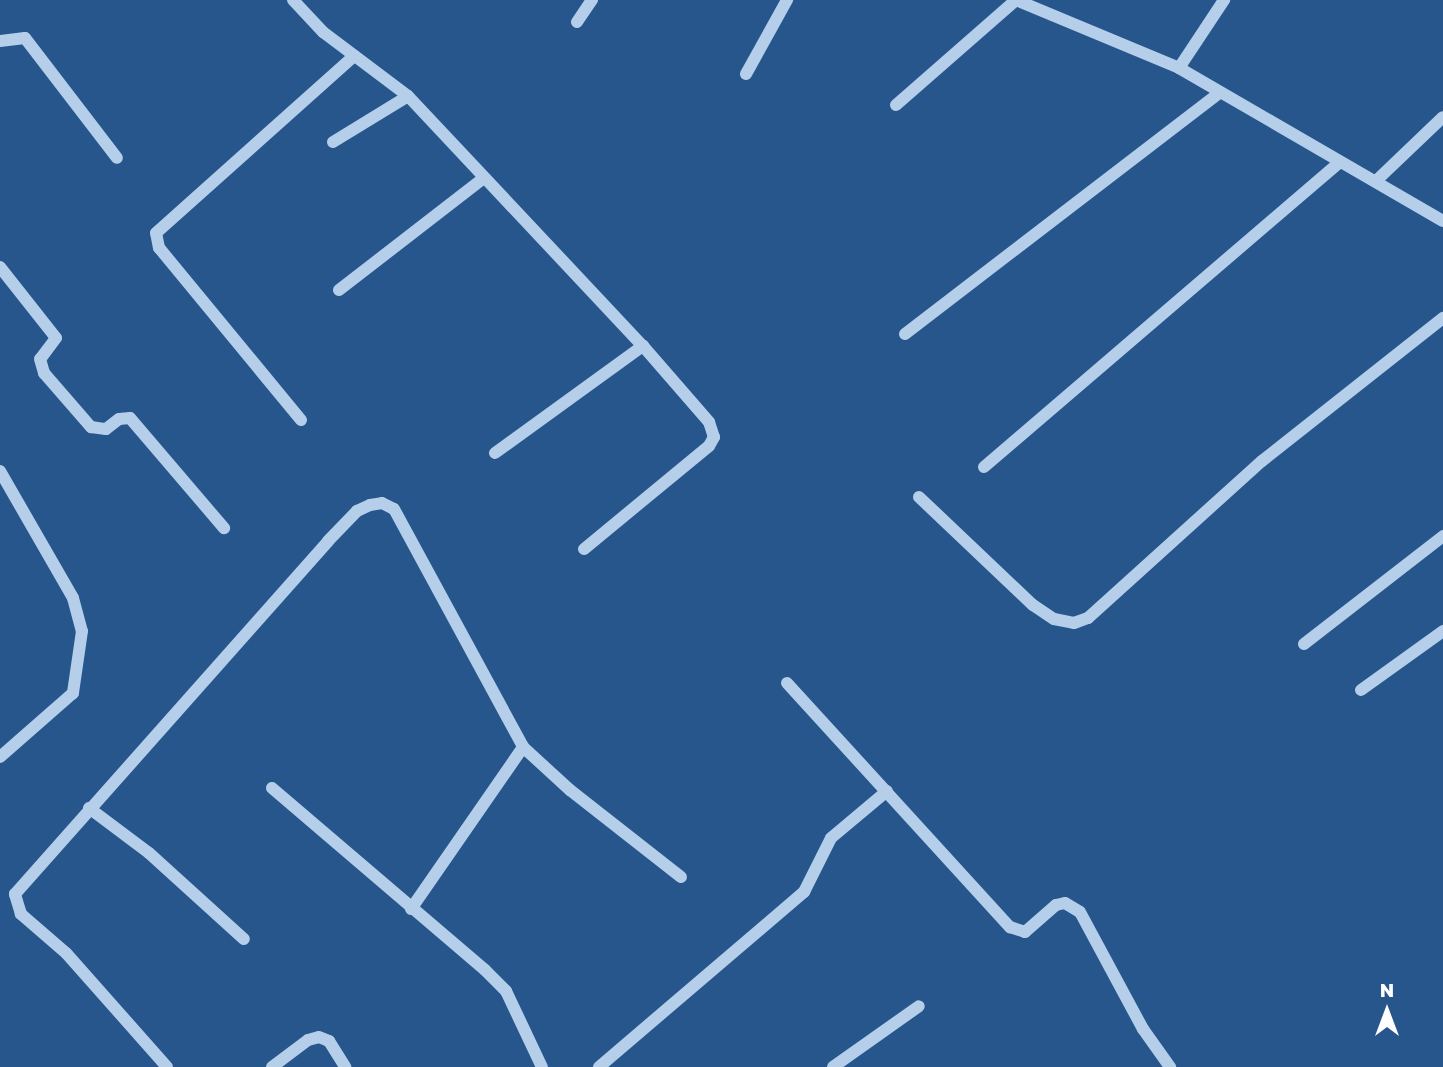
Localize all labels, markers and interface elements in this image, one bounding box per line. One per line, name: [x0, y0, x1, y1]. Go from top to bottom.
north arrow: [1352, 976, 1422, 1046]
text: N: [1380, 978, 1394, 1001]

